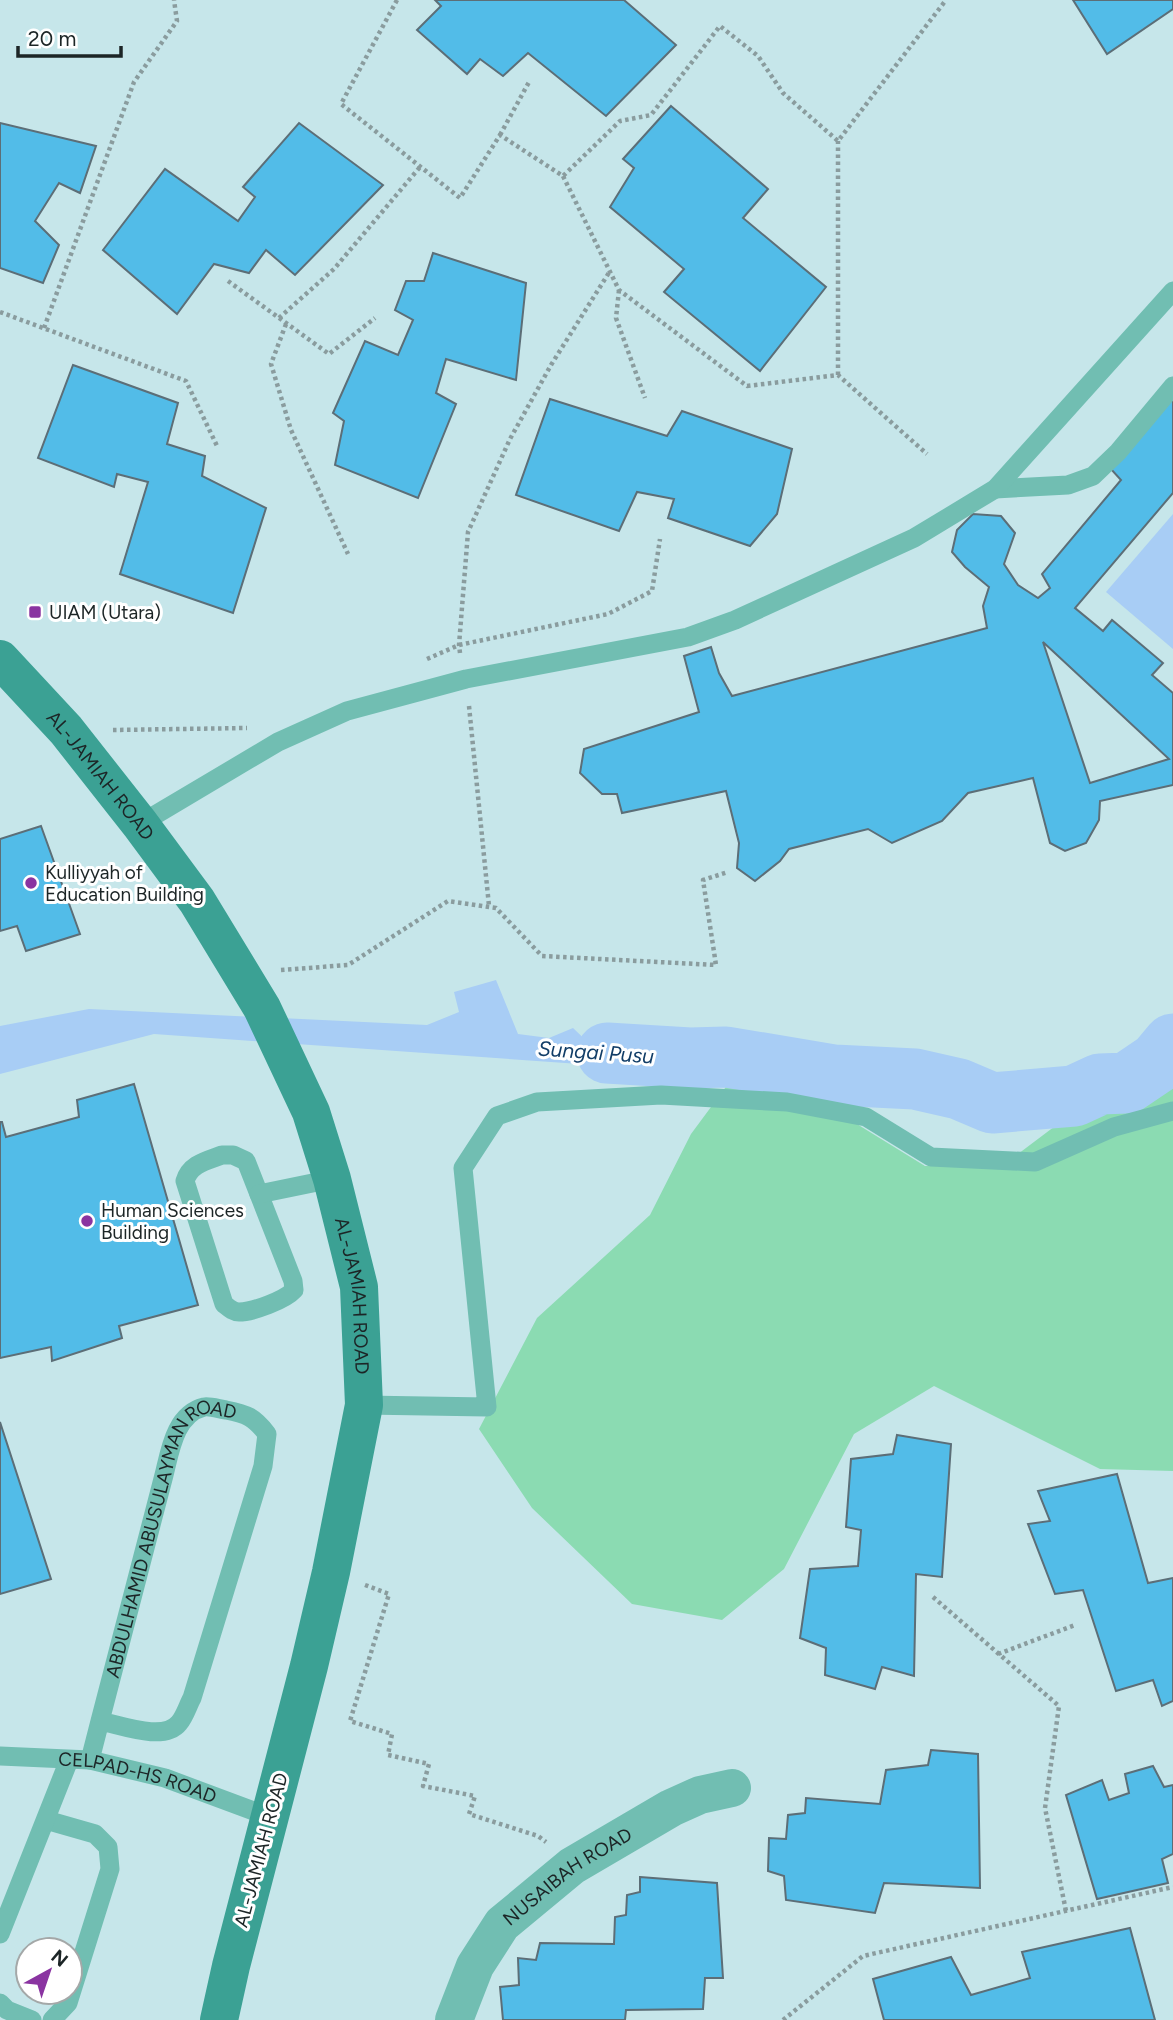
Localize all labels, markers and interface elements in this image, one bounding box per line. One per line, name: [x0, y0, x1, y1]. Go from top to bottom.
scale bar: [18, 14, 121, 58]
text: 20 m: [28, 26, 76, 51]
place label: UIAM (Utara): [49, 601, 161, 624]
marker: UIAM (Utara): [27, 604, 43, 620]
street label: AL-JAMIAH ROAD: [42, 706, 159, 844]
place label: Kulliyyah of Education Building: [45, 861, 204, 906]
marker: Kulliyyah of Education Building: [23, 875, 39, 891]
water label: Sungai Pusu: [537, 1035, 655, 1069]
place label: Human Sciences Building: [101, 1199, 244, 1244]
marker: Human Sciences Building: [79, 1213, 95, 1229]
street label: AL-JAMIAH ROAD: [330, 1215, 374, 1375]
street label: ABDULHAMID ABUSULAYMAN ROAD: [100, 1394, 239, 1680]
street label: CELPAD-HS ROAD: [58, 1747, 220, 1808]
street label: AL-JAMIAH ROAD: [229, 1770, 293, 1930]
street label: NUSAIBAH ROAD: [498, 1822, 636, 1930]
north arrow: [14, 1936, 84, 2006]
text: N: [47, 1945, 73, 1972]

